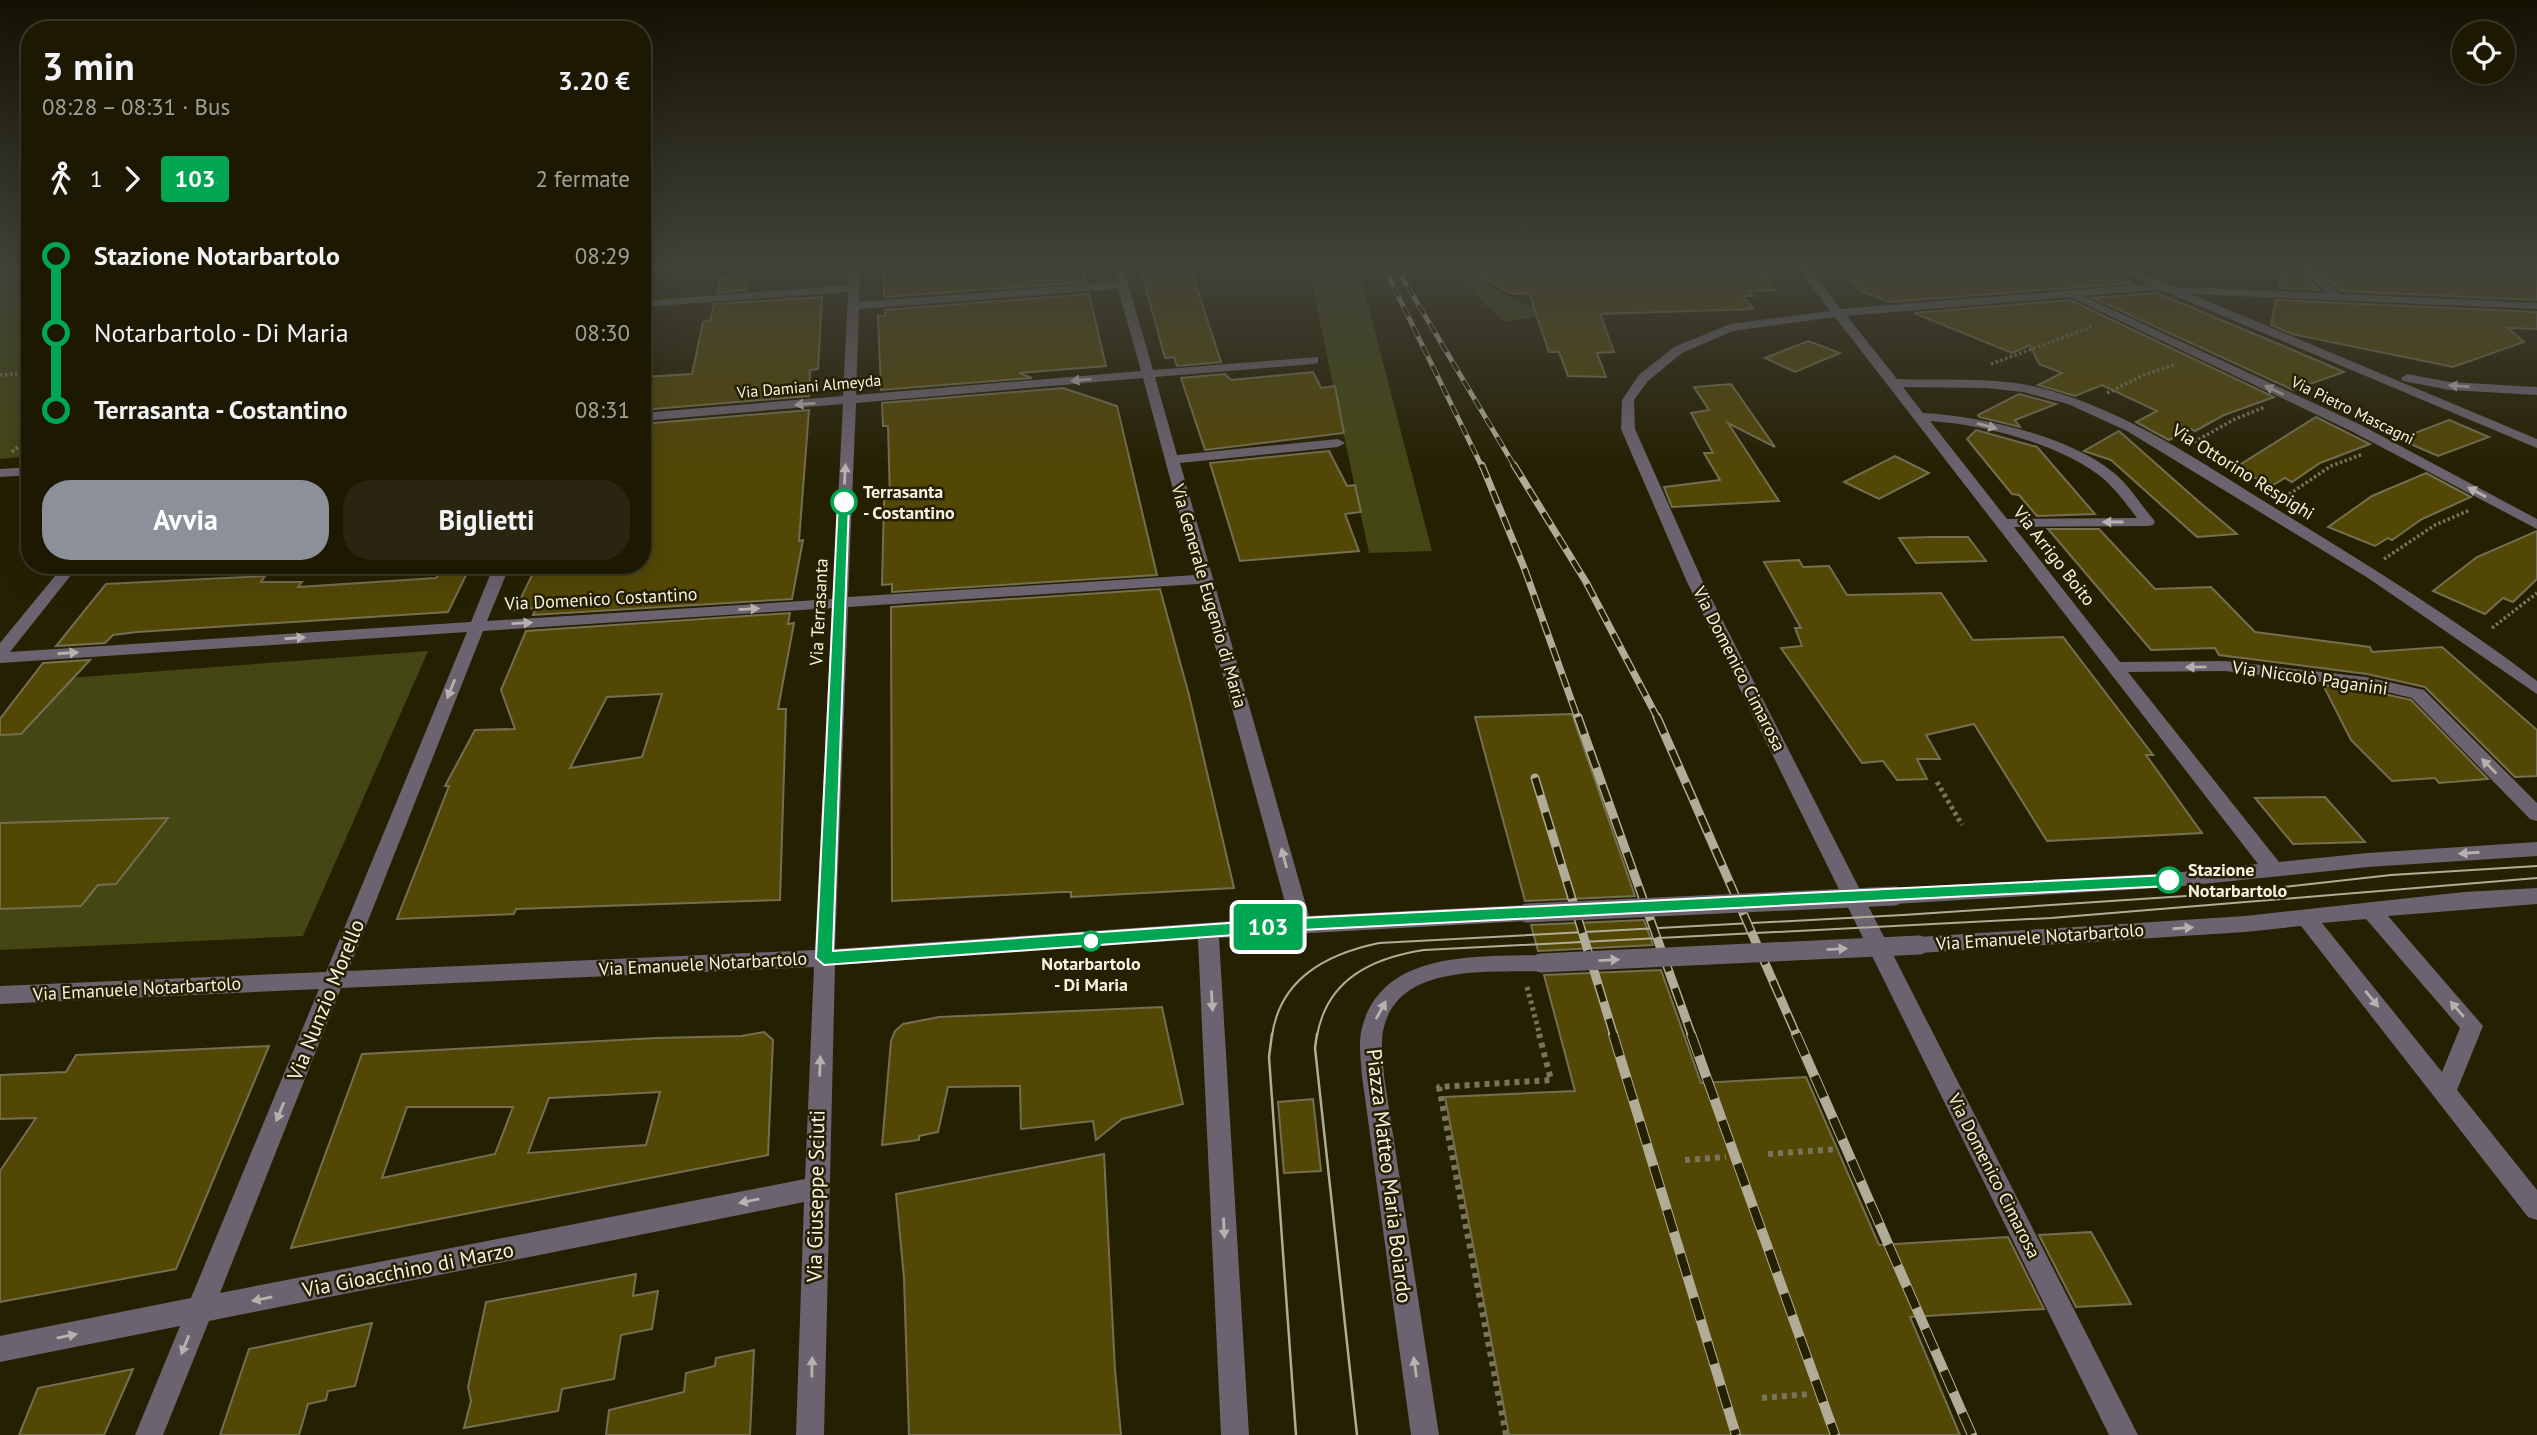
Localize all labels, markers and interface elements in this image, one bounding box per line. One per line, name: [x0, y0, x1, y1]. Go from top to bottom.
map controls: [2452, 21, 2515, 84]
button: locate: [2452, 21, 2515, 84]
text: 3 min: [42, 41, 135, 90]
text: 3.20 €: [558, 64, 630, 97]
text: 08:28 – 08:31 · Bus: [42, 92, 230, 121]
icon: walk: [42, 160, 80, 198]
icon: forward: [113, 160, 151, 198]
text: 103: [175, 163, 215, 194]
text: 1: [90, 164, 103, 193]
text: 2 fermate: [535, 164, 630, 193]
text: Stazione Notarbartolo: [94, 239, 340, 272]
text: 08:29: [575, 241, 630, 270]
text: Notarbartolo - Di Maria: [94, 316, 349, 349]
text: 08:30: [575, 318, 630, 347]
street label: Via Damiani Almeyda: [735, 370, 882, 402]
street label: Via Pietro Mascagni: [2287, 371, 2418, 449]
one-way arrow: [1069, 375, 1091, 386]
one-way arrow: [2448, 381, 2470, 392]
one-way arrow: [2263, 384, 2284, 395]
text: Terrasanta - Costantino: [94, 393, 348, 426]
text: 08:31: [575, 395, 630, 424]
one-way arrow: [794, 399, 816, 410]
street label: Via Ottorino Respighi: [2167, 418, 2319, 525]
one-way arrow: [1977, 422, 1998, 432]
one-way arrow: [839, 463, 850, 485]
button: Avvia: [42, 480, 329, 560]
button: Biglietti: [343, 480, 630, 560]
place label: Terrasanta - Costantino: [863, 480, 955, 524]
street label: Via Generale Eugenio di Maria: [1166, 480, 1252, 710]
one-way arrow: [2467, 487, 2487, 498]
marker: Terrasanta - Costantino: [831, 489, 857, 515]
street label: Via Arrigo Boito: [2008, 500, 2101, 610]
one-way arrow: [2102, 516, 2124, 528]
street label: Via Terrasanta: [804, 558, 833, 667]
street label: Via Domenico Costantino: [503, 582, 698, 615]
street label: Via Domenico Cimarosa: [1687, 582, 1791, 755]
one-way arrow: [738, 603, 760, 614]
one-way arrow: [511, 617, 533, 628]
one-way arrow: [284, 632, 306, 643]
one-way arrow: [57, 648, 79, 659]
street label: Via Niccolò Paganini: [2230, 655, 2389, 700]
one-way arrow: [2184, 661, 2206, 672]
one-way arrow: [446, 679, 457, 700]
one-way arrow: [2481, 758, 2497, 775]
one-way arrow: [1278, 847, 1289, 869]
one-way arrow: [2458, 848, 2480, 859]
place label: Stazione Notarbartolo: [2188, 858, 2288, 902]
marker: Stazione Notarbartolo: [2156, 867, 2182, 893]
line badge: 103: [1228, 904, 1308, 950]
text: 103: [1248, 911, 1288, 942]
street label: Via Nunzio Morello: [281, 915, 370, 1085]
street label: Via Emanuele Notarbartolo: [1934, 918, 2145, 955]
one-way arrow: [2172, 922, 2194, 933]
marker: Notarbartolo - Di Maria: [1081, 931, 1101, 951]
one-way arrow: [1826, 943, 1848, 954]
street label: Via Emanuele Notarbartolo: [597, 947, 808, 980]
place label: Notarbartolo - Di Maria: [1041, 952, 1141, 996]
one-way arrow: [1599, 954, 1621, 965]
street label: Via Emanuele Notarbartolo: [31, 972, 242, 1005]
one-way arrow: [1206, 990, 1217, 1012]
one-way arrow: [2365, 990, 2380, 1008]
one-way arrow: [1375, 1000, 1387, 1020]
one-way arrow: [2449, 1000, 2465, 1018]
street label: Piazza Matteo Maria Boiardo: [1360, 1047, 1418, 1305]
one-way arrow: [814, 1055, 825, 1077]
street label: Via Domenico Cimarosa: [1942, 1089, 2046, 1262]
one-way arrow: [274, 1101, 285, 1122]
street label: Via Giuseppe Sciuti: [800, 1110, 831, 1283]
one-way arrow: [738, 1196, 760, 1207]
one-way arrow: [1219, 1217, 1230, 1239]
street label: Via Gioacchino di Marzo: [299, 1236, 516, 1303]
one-way arrow: [251, 1294, 273, 1305]
one-way arrow: [56, 1331, 78, 1342]
one-way arrow: [179, 1335, 190, 1356]
one-way arrow: [806, 1356, 817, 1378]
one-way arrow: [1409, 1356, 1420, 1378]

